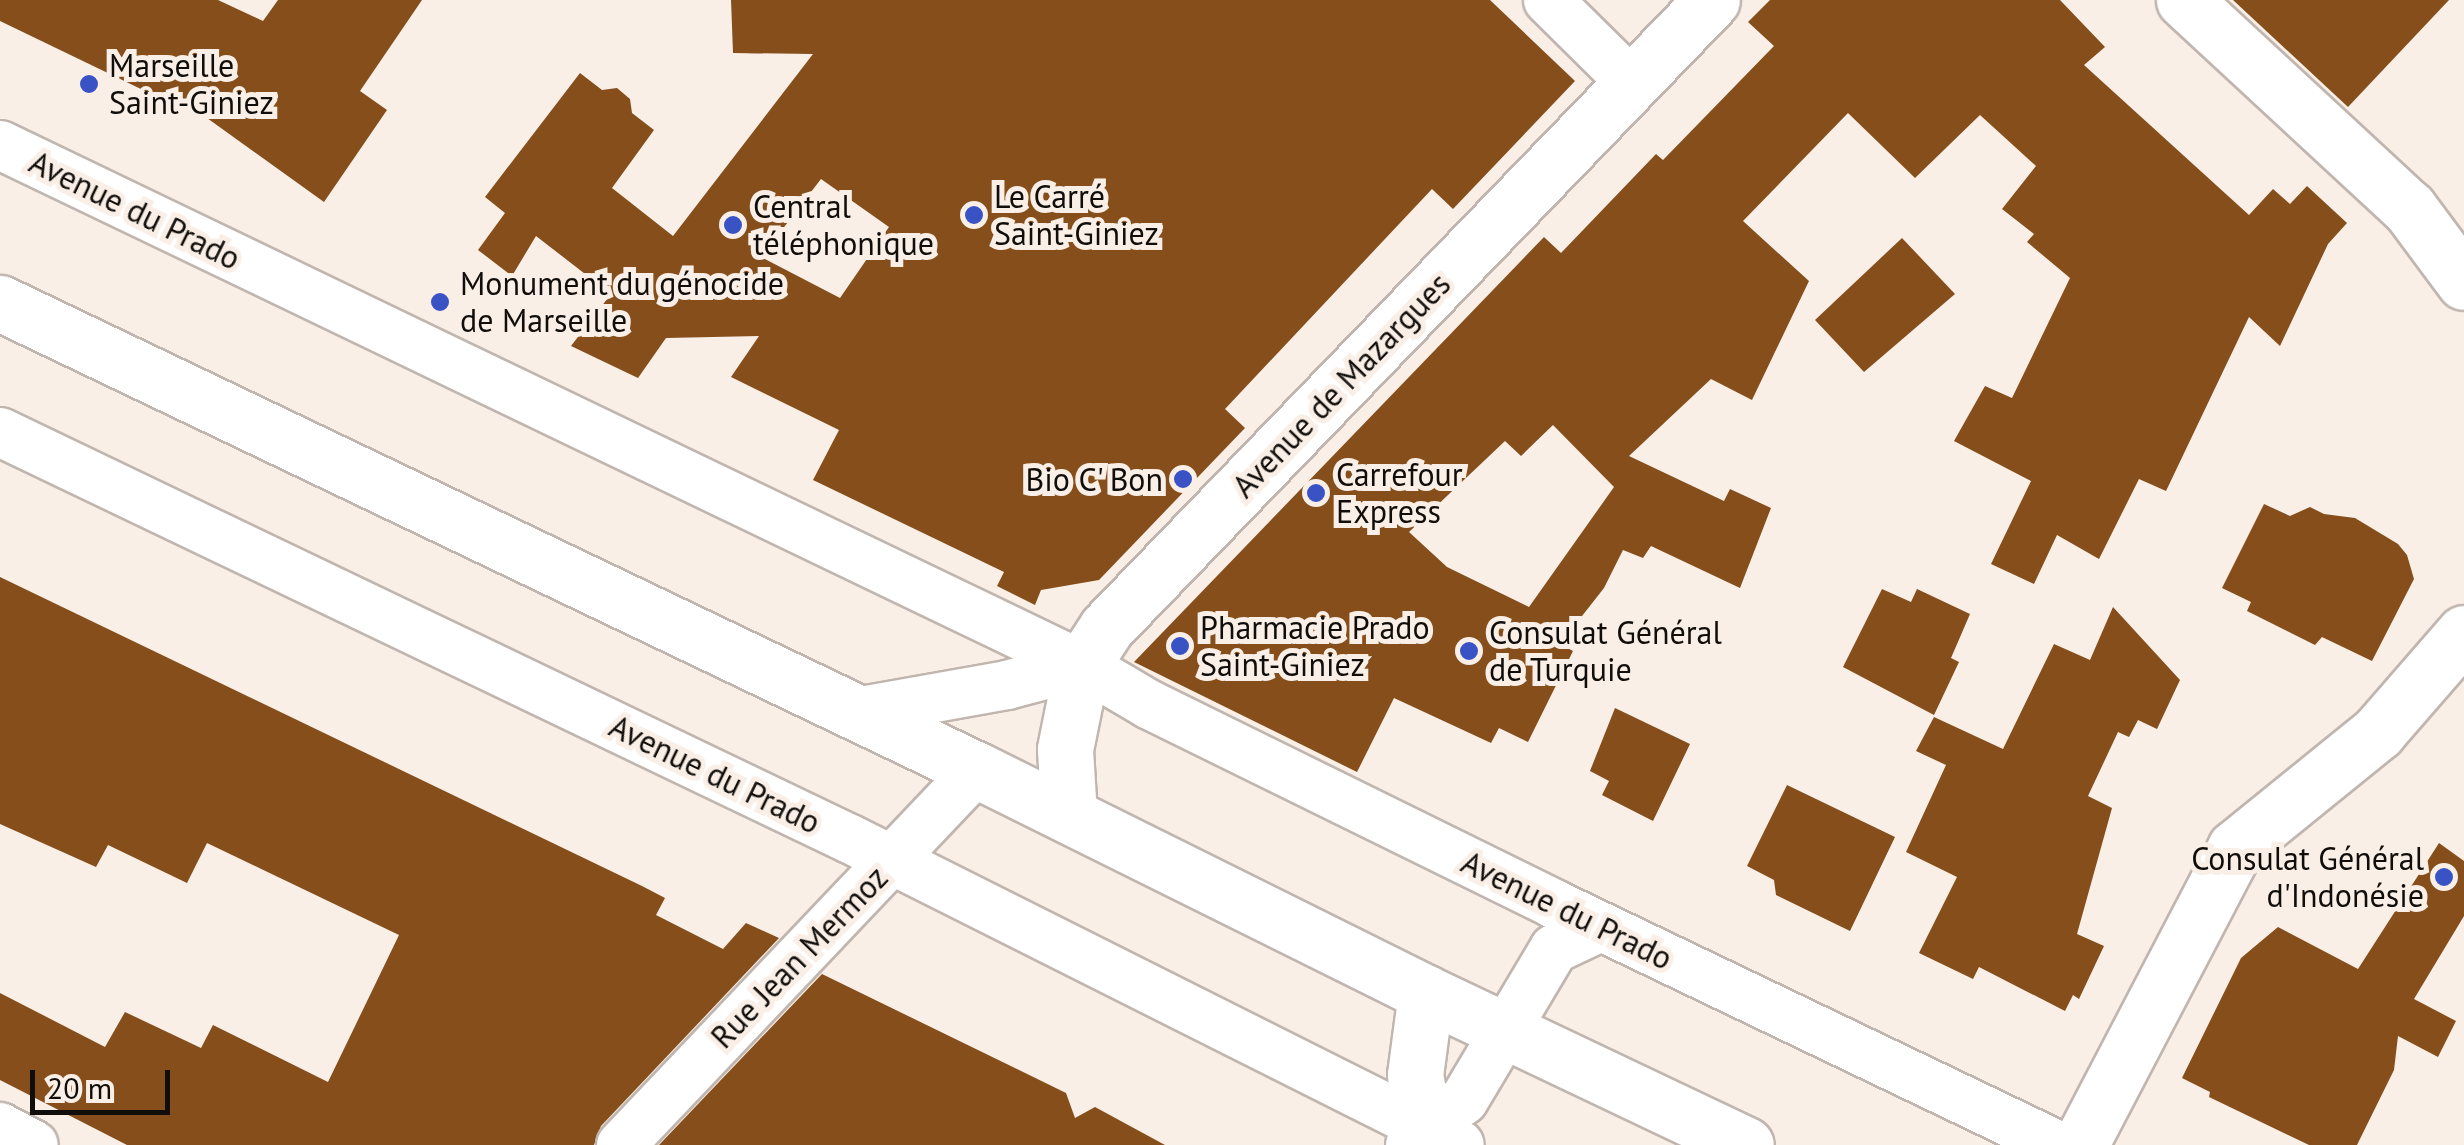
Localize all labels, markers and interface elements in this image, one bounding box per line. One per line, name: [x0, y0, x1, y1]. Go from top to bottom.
place label: Marseille Saint-Giniez: [109, 47, 274, 122]
marker: Marseille Saint-Giniez: [78, 73, 100, 95]
street label: Avenue du Prado: [24, 142, 246, 278]
place label: Le Carré Saint-Giniez: [994, 178, 1159, 253]
place label: Central téléphonique: [753, 188, 934, 263]
marker: Le Carré Saint-Giniez: [963, 204, 985, 226]
marker: Central téléphonique: [722, 214, 744, 236]
place label: Monument du génocide de Marseille: [460, 265, 784, 340]
street label: Avenue de Mazargues: [1224, 265, 1458, 505]
marker: Monument du génocide de Marseille: [429, 291, 451, 313]
place label: Carrefour Express: [1336, 456, 1463, 531]
place label: Bio C' Bon: [1023, 460, 1163, 498]
marker: Bio C' Bon: [1172, 468, 1194, 490]
marker: Carrefour Express: [1305, 482, 1327, 504]
place label: Pharmacie Prado Saint-Giniez: [1200, 609, 1430, 684]
place label: Consulat Général de Turquie: [1489, 614, 1722, 689]
marker: Pharmacie Prado Saint-Giniez: [1169, 635, 1191, 657]
marker: Consulat Général de Turquie: [1458, 640, 1480, 662]
street label: Avenue du Prado: [604, 706, 826, 842]
place label: Consulat Général d'Indonésie: [2191, 840, 2424, 915]
street label: Avenue du Prado: [1456, 842, 1678, 978]
street label: Rue Jean Mermoz: [703, 858, 895, 1056]
marker: Consulat Général d'Indonésie: [2433, 866, 2455, 888]
scale bar: [35, 1050, 175, 1112]
text: 20 m: [47, 1068, 112, 1107]

